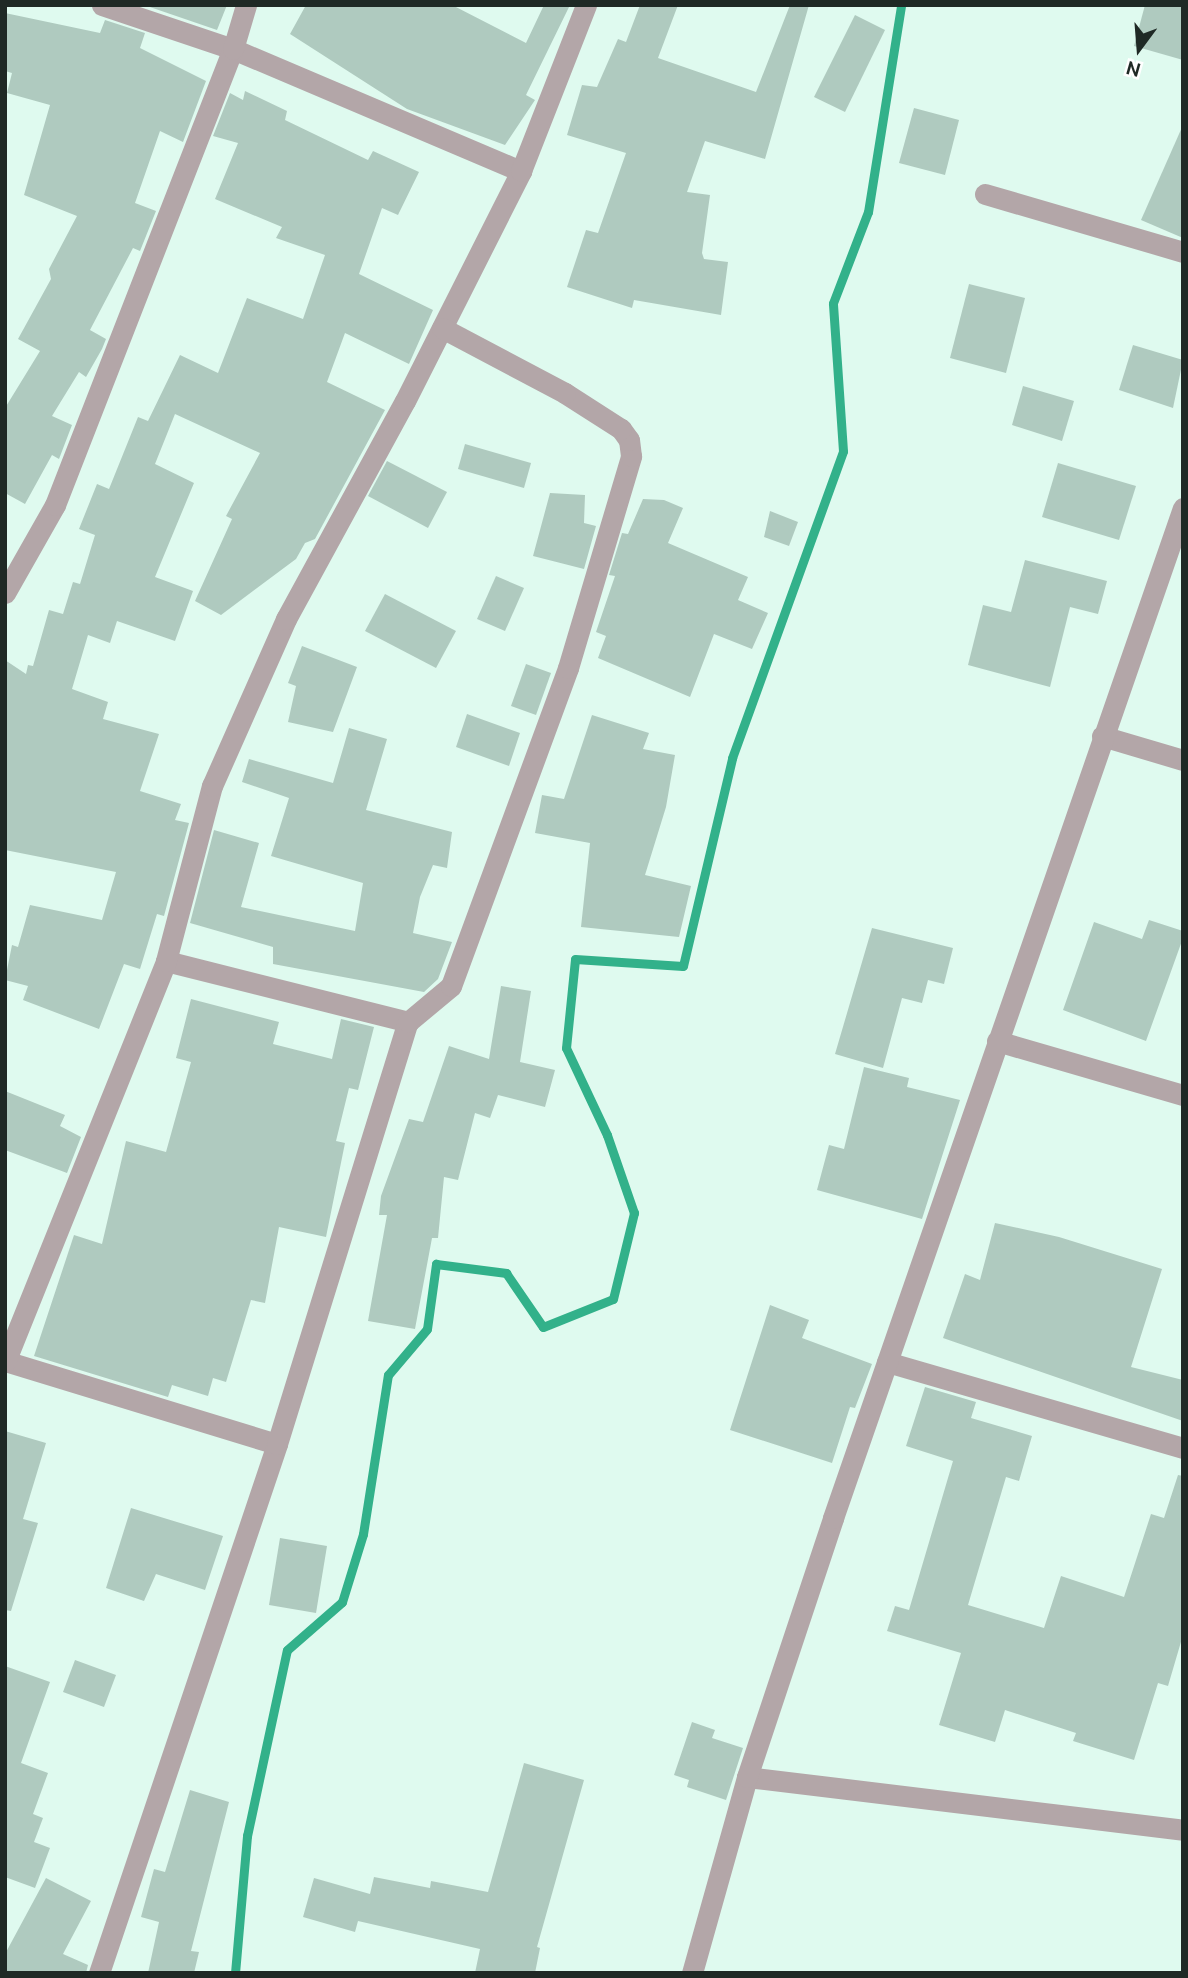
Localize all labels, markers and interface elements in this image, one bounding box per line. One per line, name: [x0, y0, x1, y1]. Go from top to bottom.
north arrow: [1104, 14, 1174, 84]
text: N: [1123, 57, 1143, 82]

